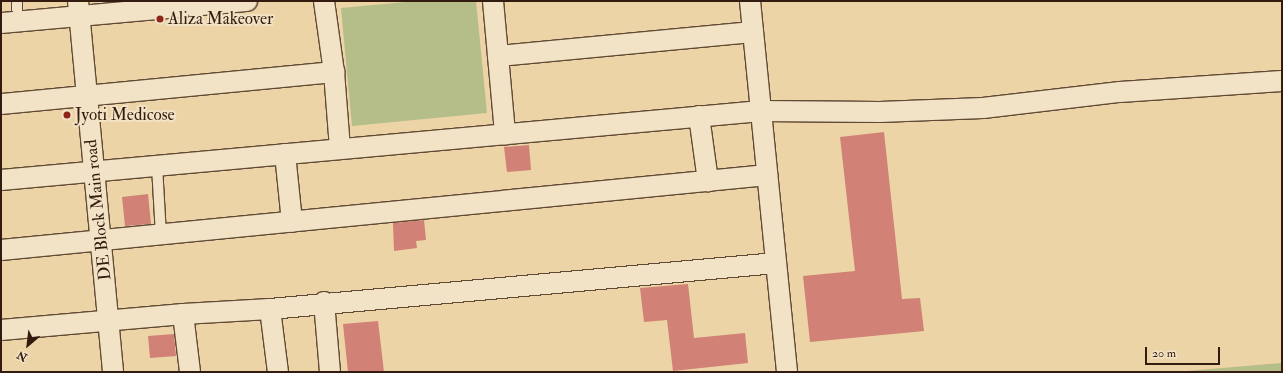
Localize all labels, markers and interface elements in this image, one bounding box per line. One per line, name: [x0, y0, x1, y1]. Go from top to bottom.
place label: Aliza Makeover: [168, 9, 273, 29]
marker: Aliza Makeover: [155, 14, 165, 24]
place label: Jyoti Medicose: [75, 105, 175, 125]
marker: Jyoti Medicose: [62, 110, 72, 120]
street label: DE Block Main road: [80, 139, 116, 281]
north arrow: [8, 325, 48, 365]
scale bar: [1147, 339, 1222, 365]
text: 20 m: [1152, 346, 1176, 361]
text: N: [15, 348, 30, 364]

